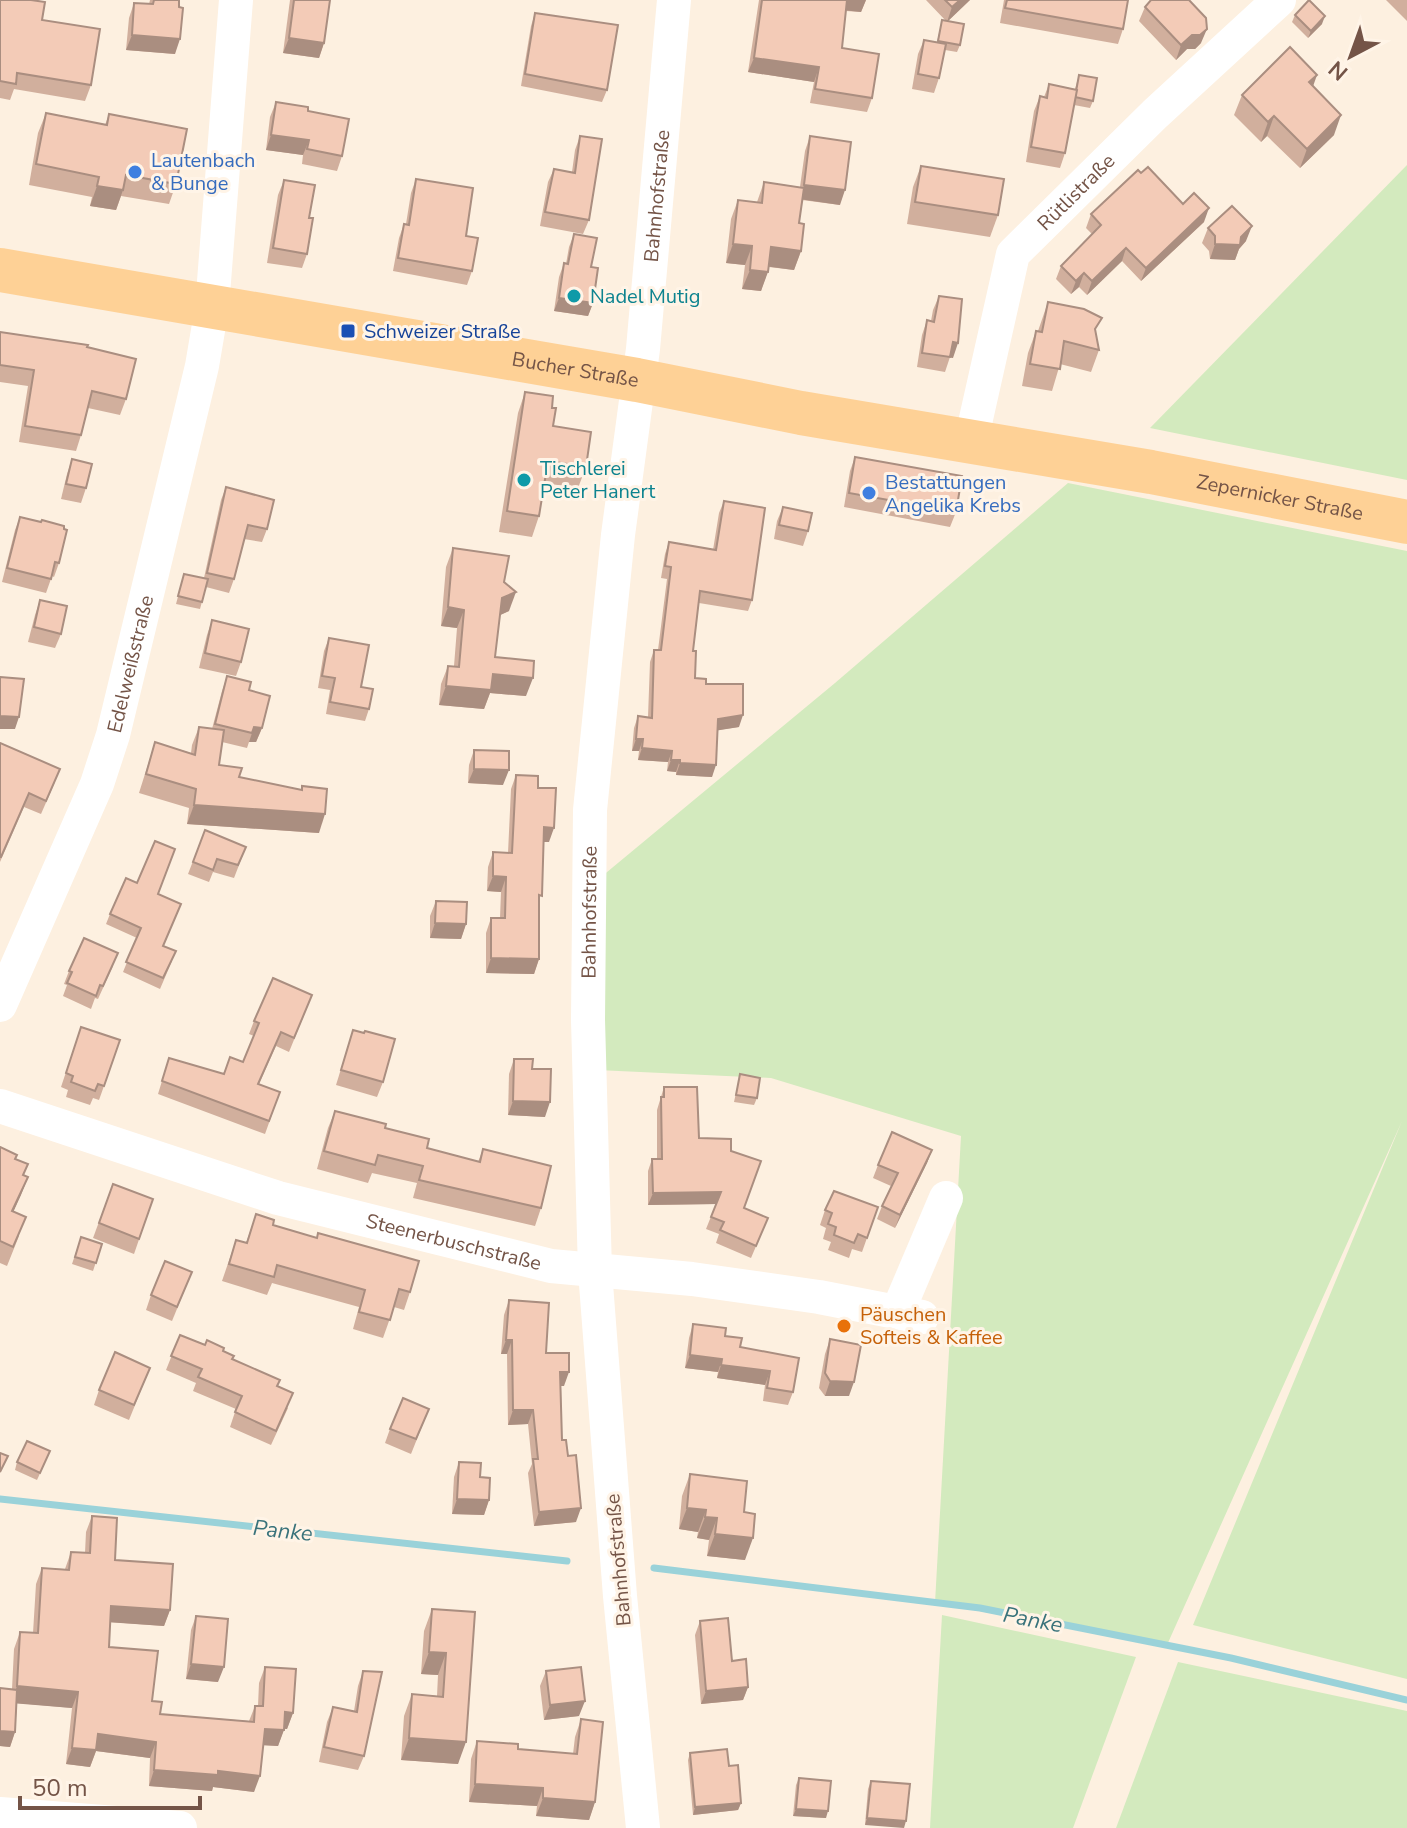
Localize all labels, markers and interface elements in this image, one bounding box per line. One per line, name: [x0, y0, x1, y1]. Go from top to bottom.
north arrow: [1311, 16, 1391, 96]
text: N: [1322, 54, 1355, 87]
street label: Bahnhofstraße: [638, 129, 676, 263]
place label: Lautenbach & Bunge: [151, 147, 255, 197]
street label: Rütlistraße: [1031, 148, 1121, 237]
marker: Lautenbach & Bunge: [126, 163, 144, 181]
place label: Nadel Mutig: [590, 283, 700, 310]
marker: Nadel Mutig: [565, 287, 583, 305]
place label: Schweizer Straße: [364, 318, 521, 345]
marker: Schweizer Straße: [339, 322, 357, 340]
street label: Bucher Straße: [510, 346, 641, 394]
place label: Tischlerei Peter Hanert: [540, 455, 656, 505]
street label: Zepernicker Straße: [1194, 468, 1366, 527]
place label: Bestattungen Angelika Krebs: [885, 469, 1021, 519]
marker: Tischlerei Peter Hanert: [515, 471, 533, 489]
marker: Bestattungen Angelika Krebs: [860, 484, 878, 502]
street label: Edelweißstraße: [101, 592, 160, 736]
street label: Bahnhofstraße: [575, 846, 604, 979]
street label: Steenerbuschstraße: [363, 1207, 544, 1277]
place label: Päuschen Softeis & Kaffee: [860, 1301, 1003, 1351]
marker: Päuschen Softeis & Kaffee: [835, 1317, 853, 1335]
street label: Bahnhofstraße: [599, 1493, 638, 1627]
water label: Panke: [251, 1513, 315, 1549]
water label: Panke: [1001, 1600, 1065, 1640]
scale bar: [20, 1760, 200, 1810]
text: 50 m: [32, 1772, 88, 1804]

